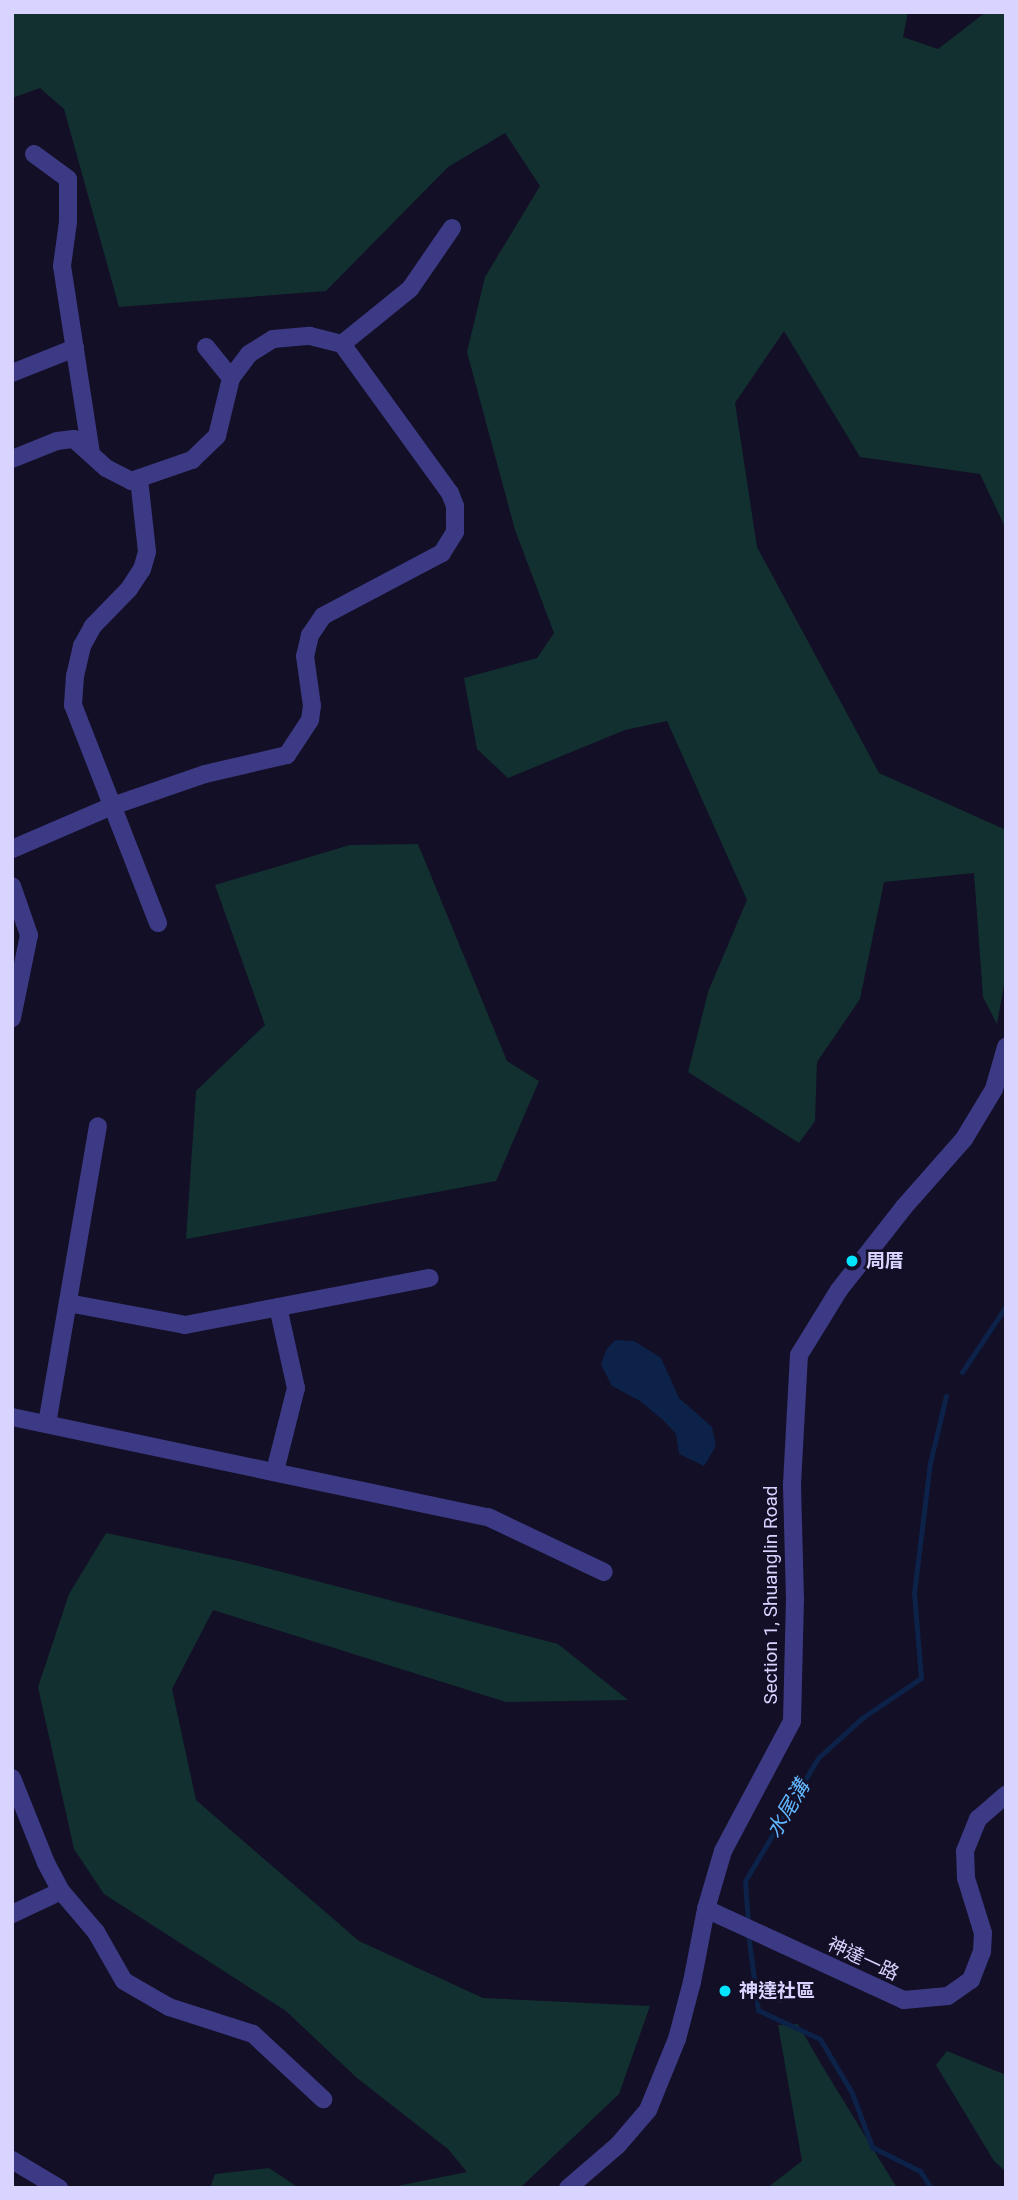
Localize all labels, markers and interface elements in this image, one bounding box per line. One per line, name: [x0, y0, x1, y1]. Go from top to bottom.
place label: 周厝: [866, 1250, 904, 1272]
marker: 周厝: [844, 1253, 860, 1269]
street label: Section 1, Shuanglin Road: [760, 1485, 782, 1705]
water label: 水尾溝: [761, 1776, 815, 1842]
street label: 神達一路: [824, 1933, 902, 1985]
place label: 神達社區: [739, 1980, 815, 2002]
marker: 神達社區: [717, 1983, 733, 1999]

